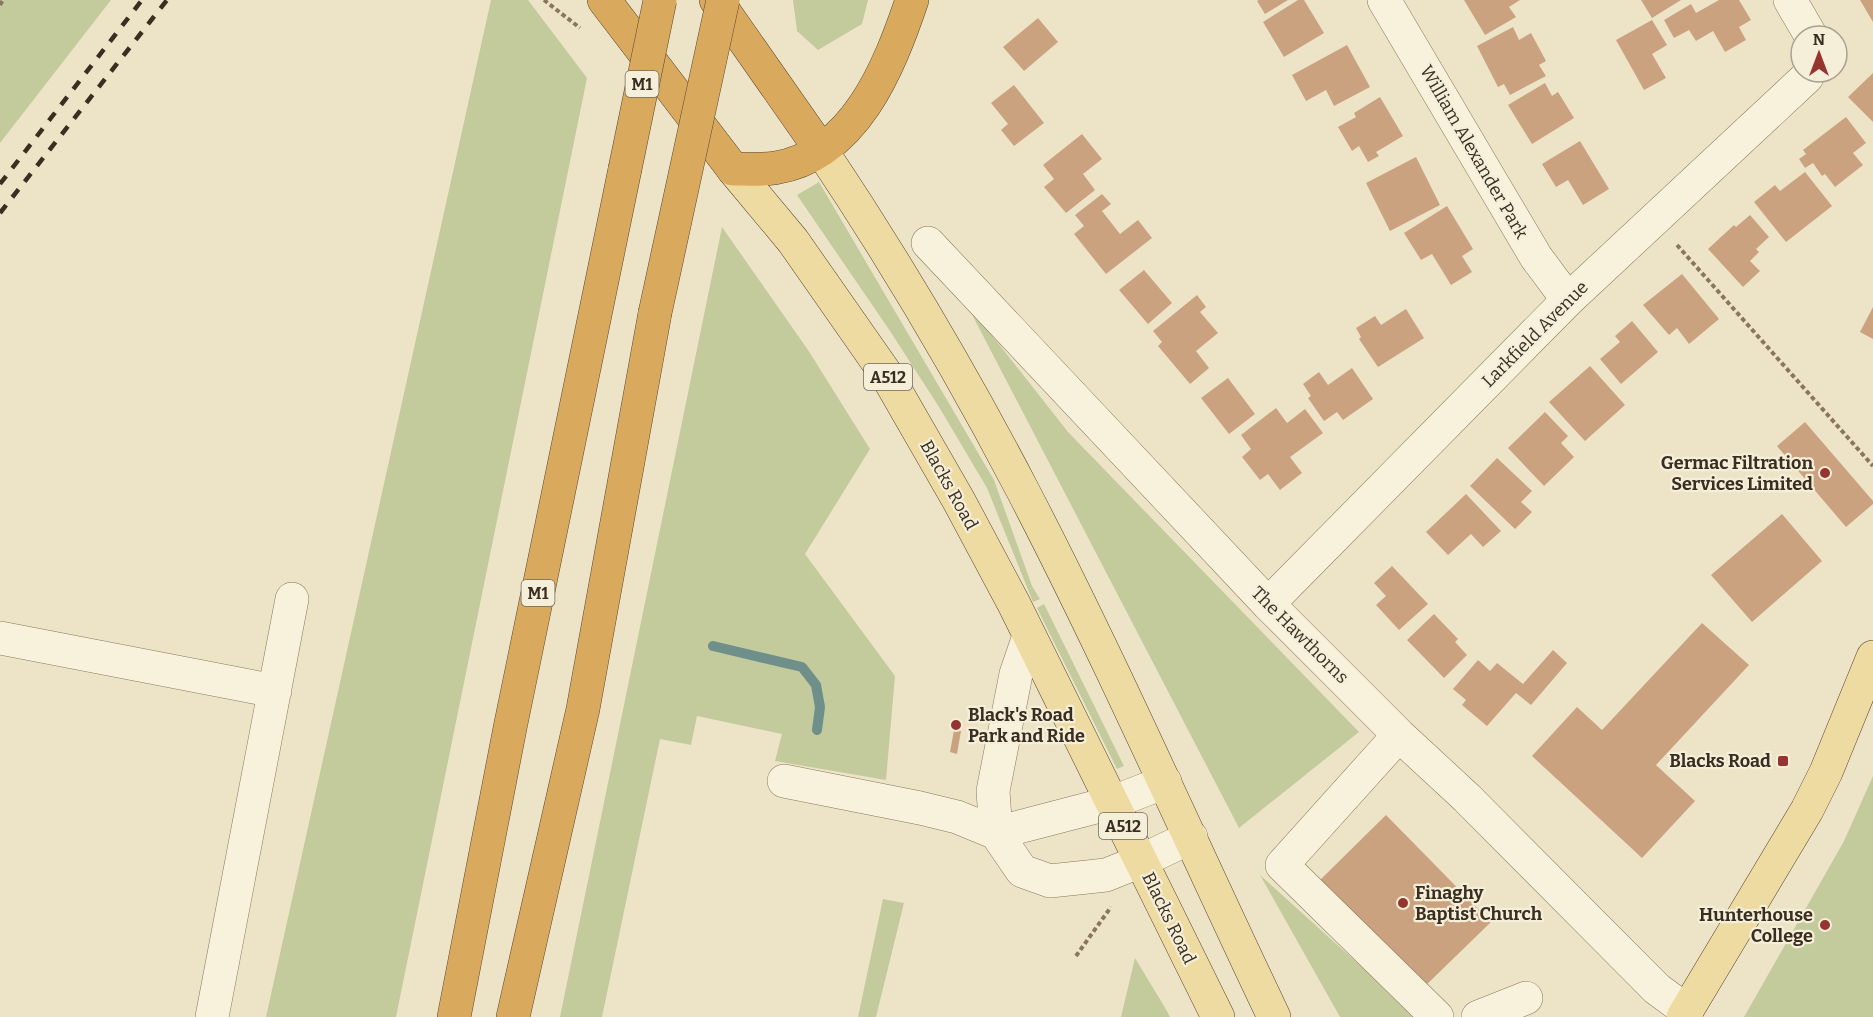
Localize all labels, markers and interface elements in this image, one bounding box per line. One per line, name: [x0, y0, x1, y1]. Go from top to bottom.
north arrow: [1789, 24, 1849, 84]
text: N: [1813, 30, 1825, 49]
street label: William Alexander Park: [1415, 61, 1533, 243]
road number: M1: [626, 71, 658, 97]
street label: Larkfield Avenue: [1477, 276, 1593, 392]
road number: A512: [864, 364, 912, 390]
street label: Blacks Road: [915, 436, 983, 534]
place label: Germac Filtration Services Limited: [1661, 452, 1813, 495]
marker: Germac Filtration Services Limited: [1818, 466, 1832, 480]
road number: M1: [522, 580, 554, 606]
street label: The Hawthorns: [1247, 582, 1353, 688]
place label: Black's Road Park and Ride: [968, 704, 1085, 747]
marker: Black's Road Park and Ride: [949, 718, 963, 732]
place label: Blacks Road: [1669, 750, 1771, 772]
marker: Blacks Road: [1776, 754, 1790, 768]
road number: A512: [1099, 813, 1147, 839]
street label: Blacks Road: [1137, 869, 1201, 968]
place label: Finaghy Baptist Church: [1415, 882, 1543, 925]
marker: Finaghy Baptist Church: [1396, 896, 1410, 910]
place label: Hunterhouse College: [1699, 904, 1813, 947]
marker: Hunterhouse College: [1818, 918, 1832, 932]

